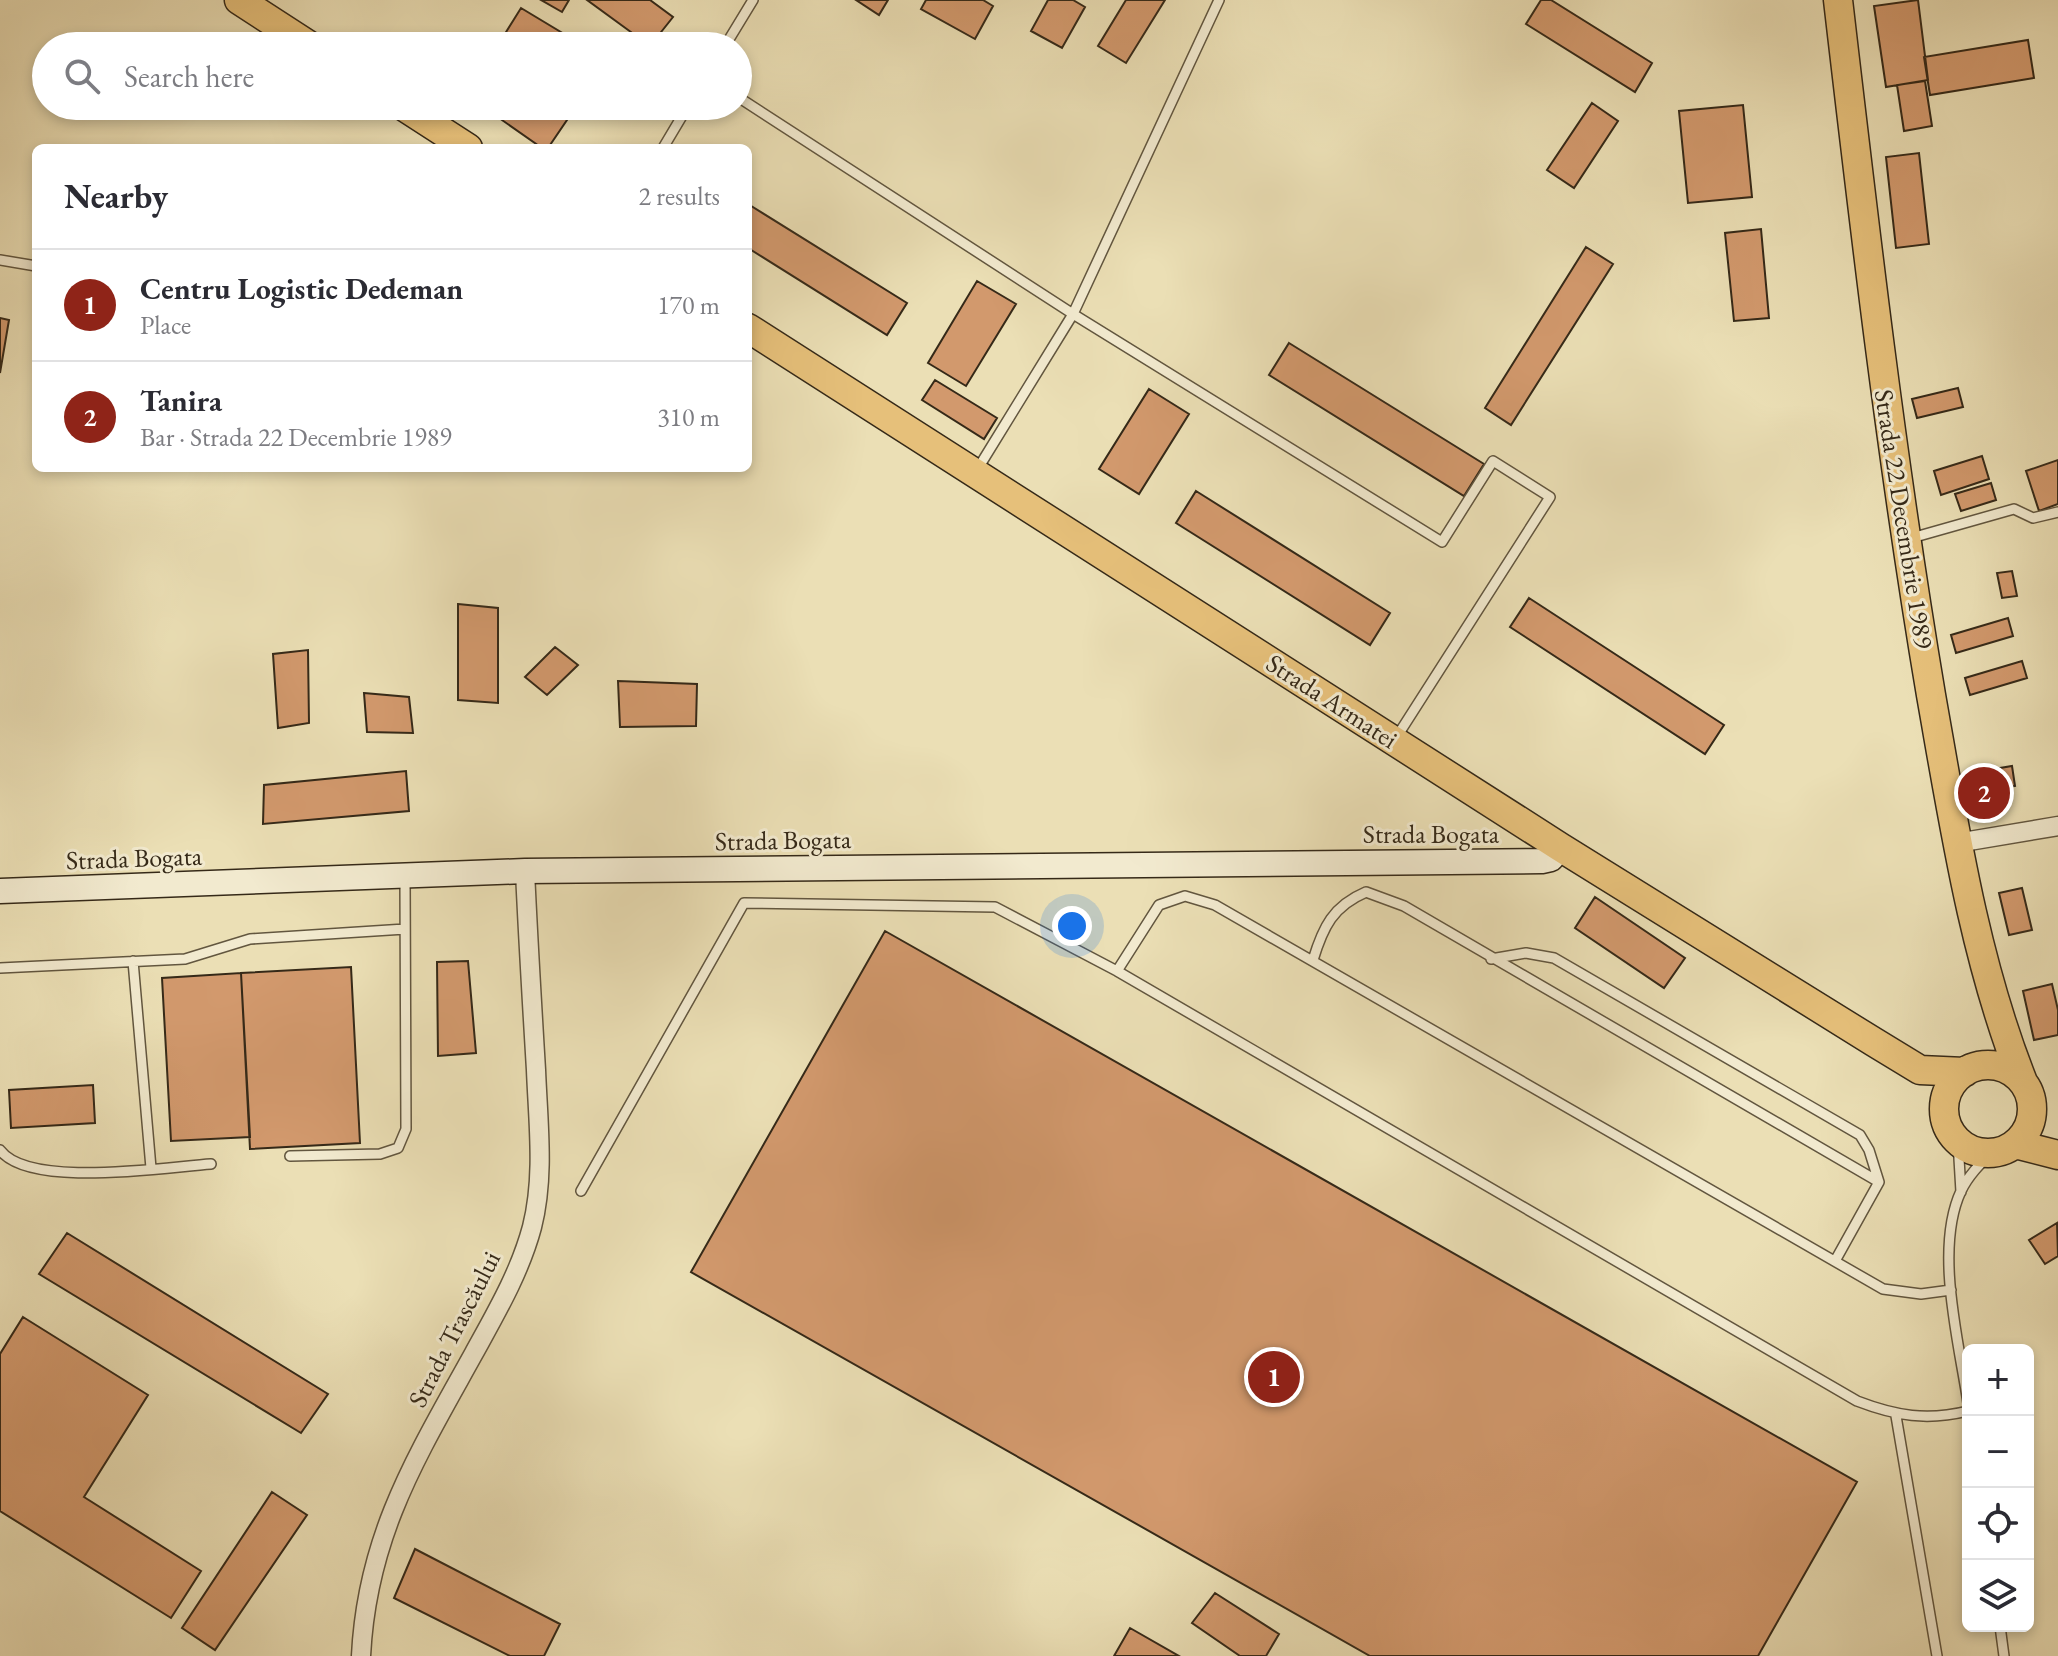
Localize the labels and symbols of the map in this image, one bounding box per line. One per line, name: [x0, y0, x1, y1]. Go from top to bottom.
street label: Strada 22 Decembrie 1989: [1867, 387, 1941, 651]
street label: Strada Armatei: [1260, 646, 1404, 756]
pin: 2: [1958, 763, 2010, 823]
street label: Strada Bogata: [1363, 817, 1500, 851]
street label: Strada Bogata: [715, 822, 852, 858]
street label: Strada Bogata: [65, 839, 203, 877]
your location: [1052, 906, 1092, 946]
street label: Strada Trascăului: [400, 1245, 508, 1413]
pin: 1: [1248, 1347, 1300, 1407]

